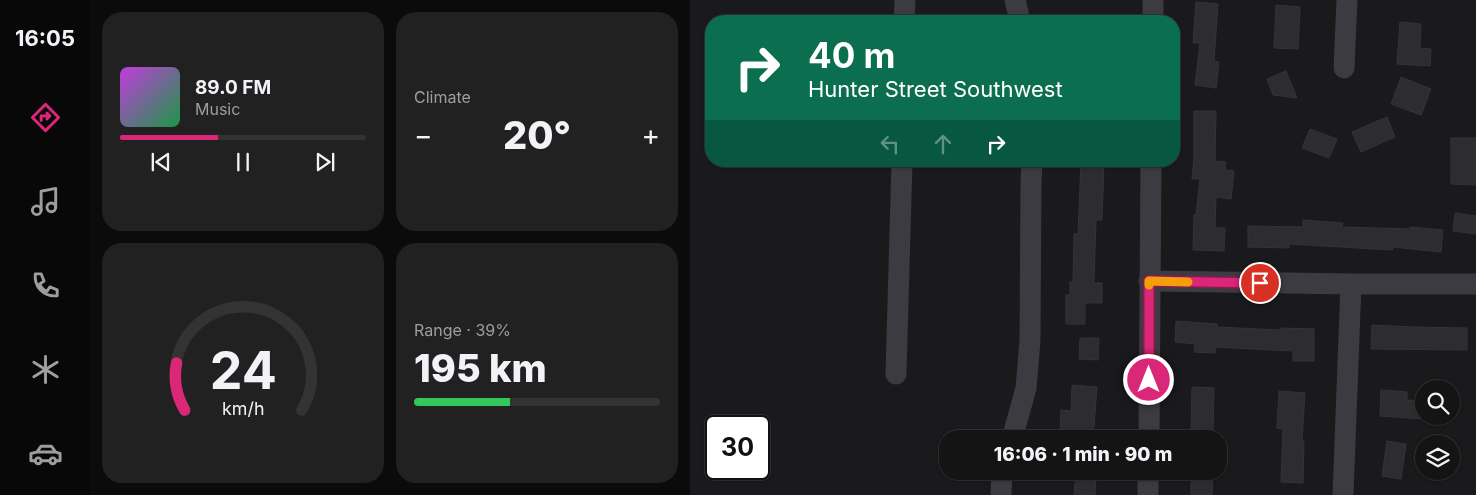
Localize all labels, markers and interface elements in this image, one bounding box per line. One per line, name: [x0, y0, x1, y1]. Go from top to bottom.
text: 16:05: [15, 25, 75, 51]
text: 40 m: [808, 34, 896, 76]
icon: right: [725, 35, 790, 100]
text: 89.0 FM: [195, 76, 271, 99]
text: Hunter Street Southwest: [808, 76, 1063, 102]
text: Climate: [414, 87, 471, 107]
text: Music: [195, 99, 240, 119]
icon: directions: [28, 100, 63, 135]
text: 20°: [503, 112, 571, 158]
text: −: [414, 118, 433, 152]
text: +: [641, 118, 660, 152]
icon: left: [876, 130, 904, 158]
icon: ahead: [929, 130, 957, 158]
icon: right: [982, 130, 1010, 158]
icon: previous: [147, 148, 175, 176]
icon: pause: [229, 148, 257, 176]
icon: next: [311, 148, 339, 176]
icon: music: [28, 184, 63, 219]
pin: [1239, 262, 1281, 304]
icon: phone: [28, 268, 63, 303]
icon: arrive: [1246, 269, 1274, 297]
text: Range · 39%: [414, 320, 511, 340]
text: 24: [209, 339, 277, 402]
text: 195 km: [414, 345, 547, 391]
icon: climate: [28, 352, 63, 387]
position arrow: [1122, 353, 1174, 405]
map controls: [1415, 380, 1460, 480]
button: search: [1415, 380, 1460, 425]
text: km/h: [222, 398, 264, 419]
speed limit sign: 30: [705, 415, 770, 480]
button: layers: [1415, 435, 1460, 480]
icon: car: [28, 436, 63, 471]
text: 16:06 · 1 min · 90 m: [994, 443, 1172, 466]

